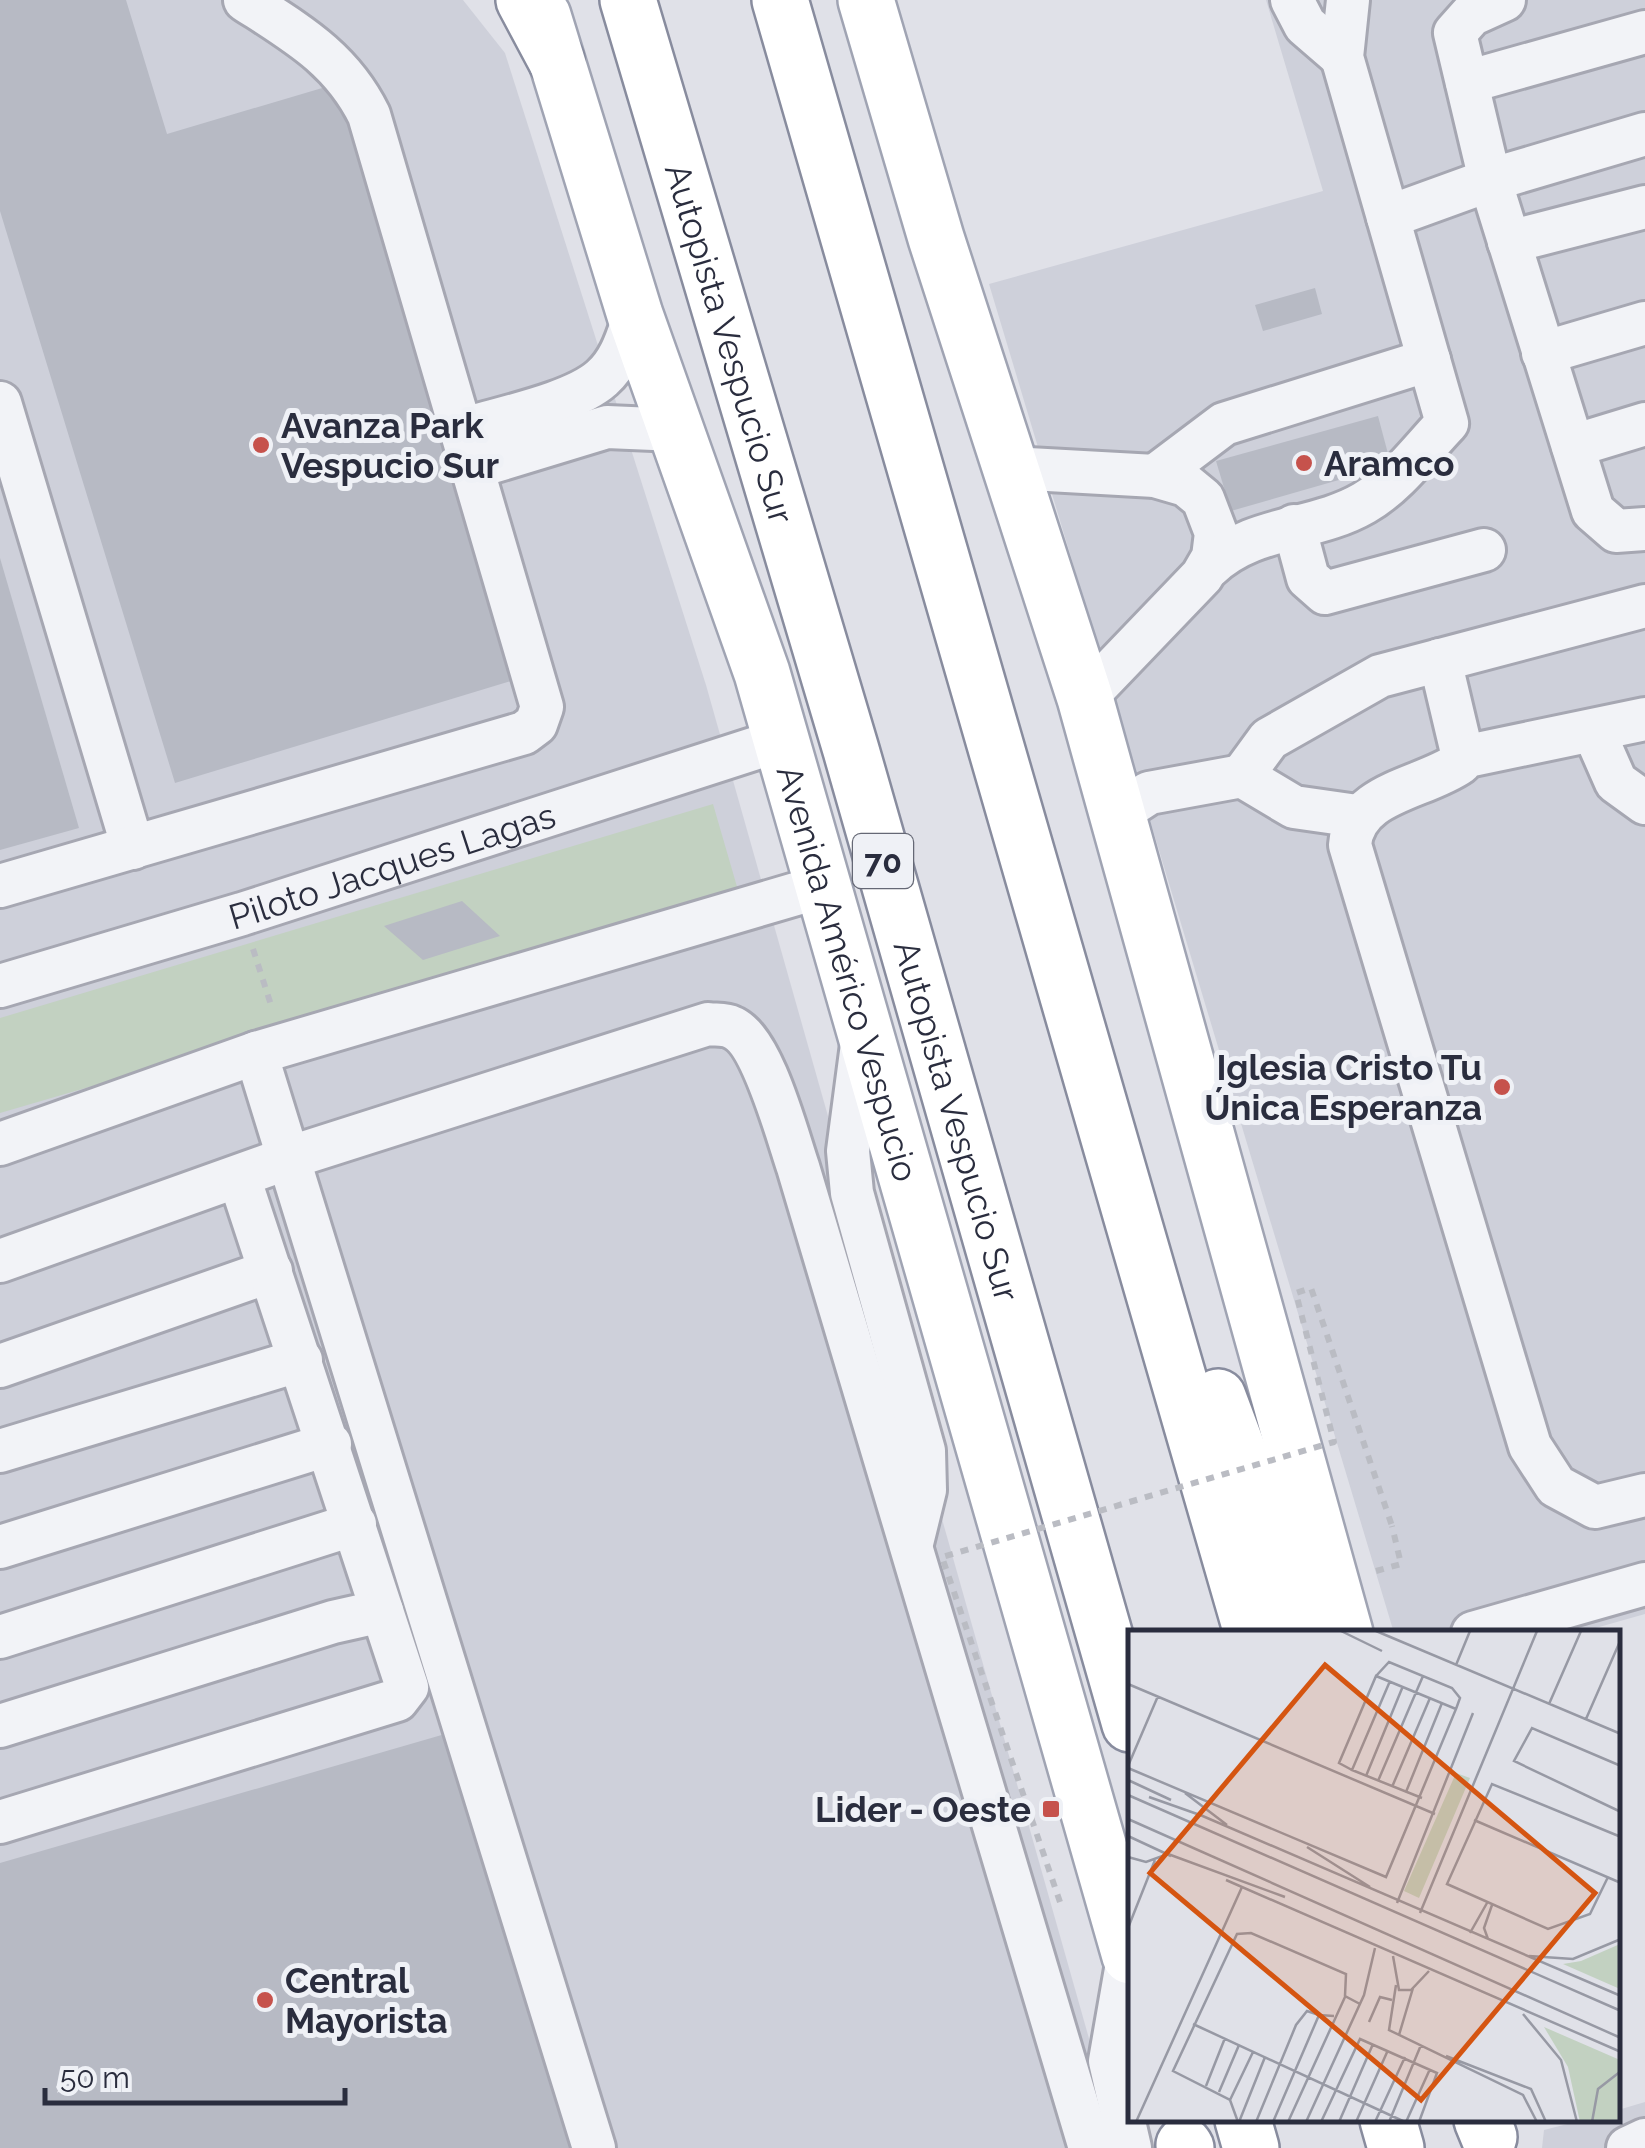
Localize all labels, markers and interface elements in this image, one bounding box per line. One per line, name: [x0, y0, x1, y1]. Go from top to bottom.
street label: Autopista Vespucio Sur: [657, 158, 803, 528]
place label: Avanza Park Vespucio Sur: [281, 405, 500, 486]
marker: Avanza Park Vespucio Sur: [250, 434, 272, 456]
place label: Aramco: [1324, 443, 1454, 484]
marker: Aramco: [1293, 452, 1315, 474]
street label: Avenida Américo Vespucio: [769, 761, 927, 1186]
street label: Piloto Jacques Lagas: [224, 794, 560, 937]
road number: 70: [853, 834, 913, 888]
street label: Autopista Vespucio Sur: [886, 936, 1028, 1306]
place label: Iglesia Cristo Tu Única Esperanza: [1204, 1047, 1482, 1128]
marker: Iglesia Cristo Tu Única Esperanza: [1491, 1076, 1513, 1098]
inset map: [1128, 1630, 1620, 2123]
place label: Lider - Oeste: [815, 1789, 1031, 1830]
marker: Lider - Oeste: [1040, 1798, 1062, 1820]
place label: Central Mayorista: [285, 1960, 447, 2041]
marker: Central Mayorista: [254, 1989, 276, 2011]
scale bar: [45, 2043, 345, 2105]
text: 50 m: [60, 2060, 130, 2095]

